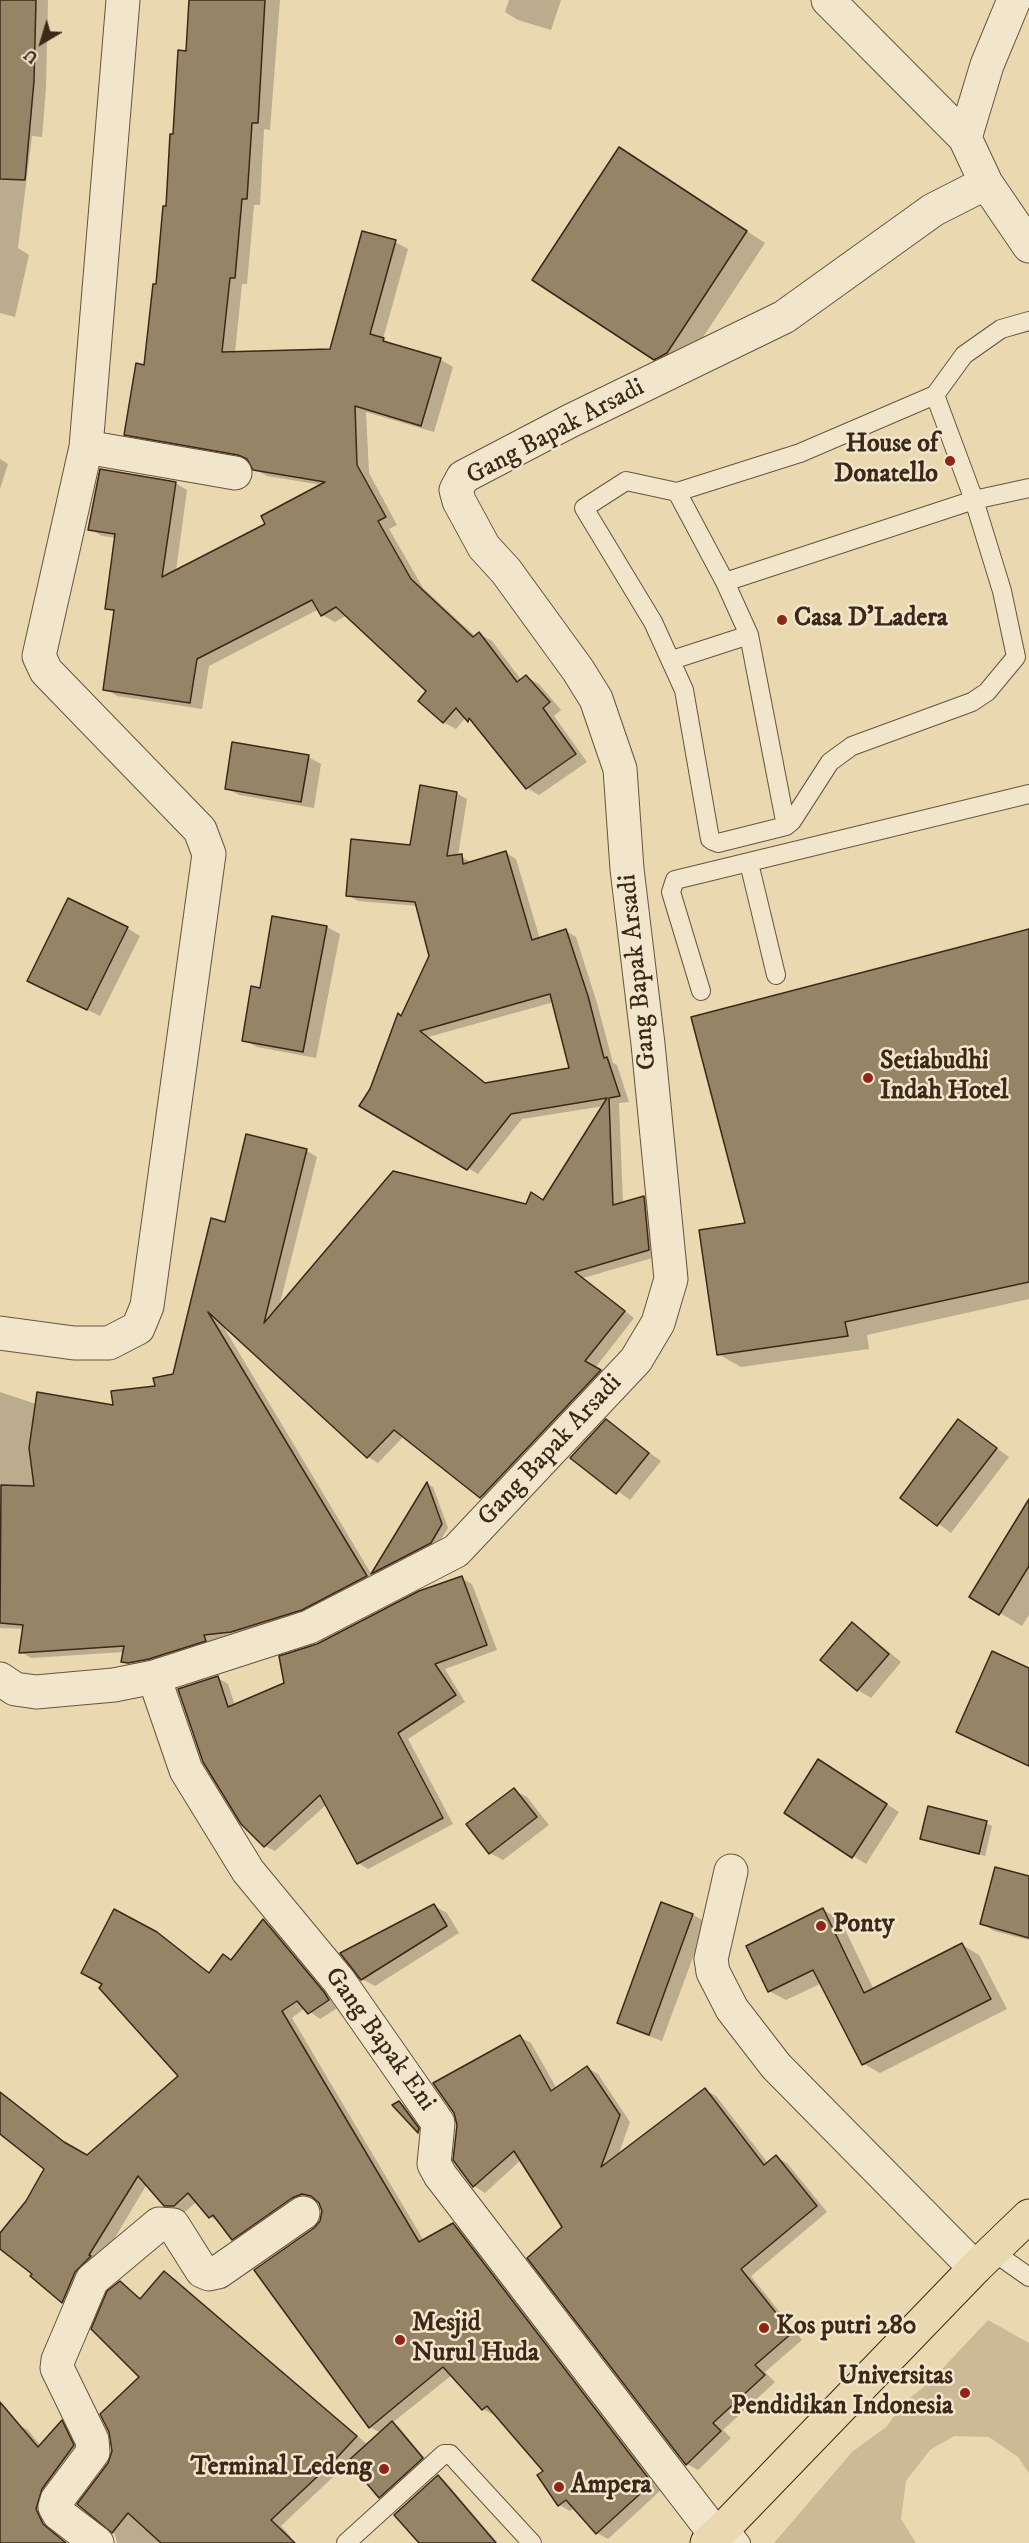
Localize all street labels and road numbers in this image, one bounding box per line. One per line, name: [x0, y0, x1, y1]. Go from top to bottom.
street label: Gang Bapak Arsadi: [462, 373, 650, 493]
street label: Gang Bapak Arsadi: [613, 873, 665, 1071]
street label: Gang Bapak Arsadi: [473, 1368, 629, 1534]
street label: Gang Bapak Eni: [316, 1962, 442, 2118]

